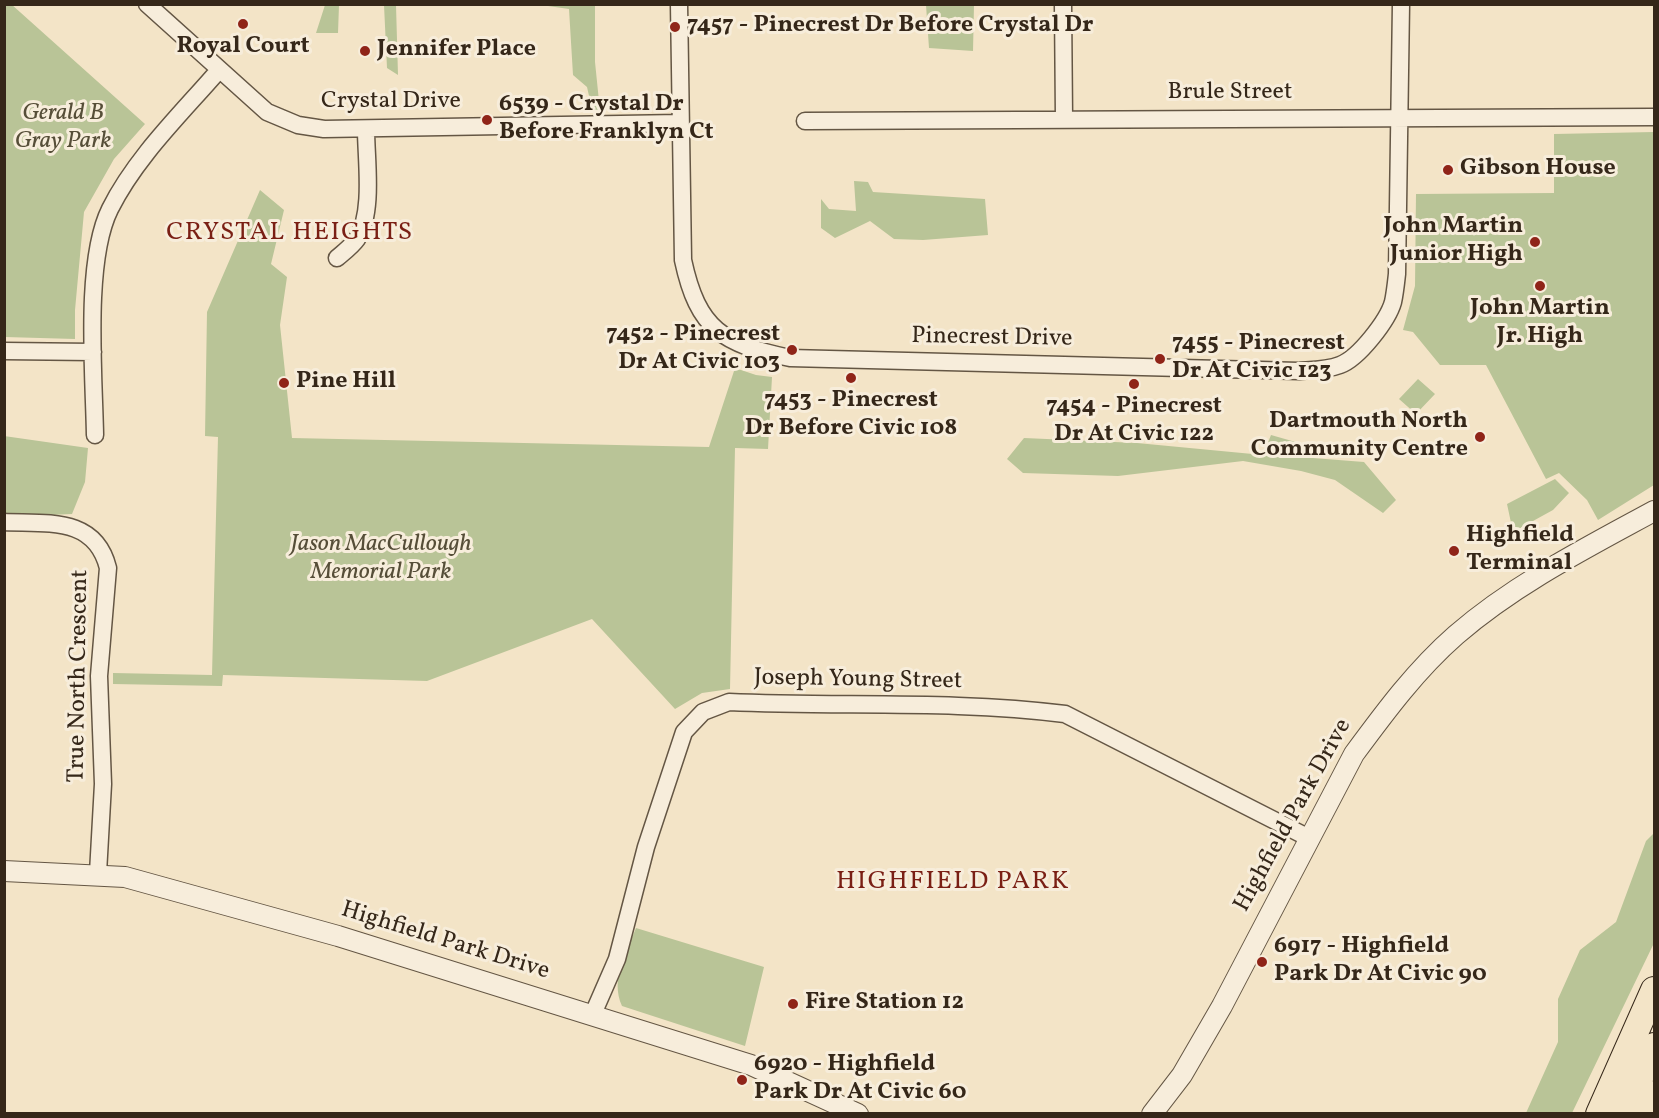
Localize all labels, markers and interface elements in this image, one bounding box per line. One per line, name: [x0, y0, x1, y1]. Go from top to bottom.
place label: 7457 - Pinecrest Dr Before Crystal Dr: [687, 13, 1093, 41]
marker: Royal Court: [236, 17, 250, 31]
marker: 7457 - Pinecrest Dr Before Crystal Dr: [668, 20, 682, 34]
place label: Royal Court: [176, 34, 310, 62]
place label: Jennifer Place: [377, 37, 536, 65]
marker: Jennifer Place: [358, 44, 372, 58]
street label: Brule Street: [1168, 80, 1292, 108]
street label: Crystal Drive: [321, 89, 461, 117]
place label: 6539 - Crystal Dr Before Franklyn Ct: [499, 92, 714, 148]
park label: Gerald B Gray Park: [15, 101, 111, 157]
marker: 6539 - Crystal Dr Before Franklyn Ct: [480, 113, 494, 127]
place label: Gibson House: [1460, 156, 1616, 184]
marker: Gibson House: [1441, 163, 1455, 177]
place label: John Martin Junior High: [1383, 214, 1523, 270]
district label: CRYSTAL HEIGHTS: [166, 218, 414, 250]
marker: John Martin Junior High: [1528, 235, 1542, 249]
marker: John Martin Jr. High: [1533, 279, 1547, 293]
place label: John Martin Jr. High: [1470, 296, 1610, 352]
place label: 7452 - Pinecrest Dr At Civic 103: [606, 322, 780, 378]
street label: Pinecrest Drive: [911, 323, 1073, 355]
place label: 7455 - Pinecrest Dr At Civic 123: [1172, 331, 1345, 387]
marker: 7452 - Pinecrest Dr At Civic 103: [785, 343, 799, 357]
marker: 7455 - Pinecrest Dr At Civic 123: [1153, 352, 1167, 366]
place label: Pine Hill: [296, 369, 396, 397]
marker: 7453 - Pinecrest Dr Before Civic 108: [844, 371, 858, 385]
marker: Pine Hill: [277, 376, 291, 390]
marker: 7454 - Pinecrest Dr At Civic 122: [1127, 377, 1141, 391]
place label: 7453 - Pinecrest Dr Before Civic 108: [745, 388, 957, 444]
place label: 7454 - Pinecrest Dr At Civic 122: [1046, 394, 1222, 450]
place label: Dartmouth North Community Centre: [1251, 409, 1468, 465]
marker: Dartmouth North Community Centre: [1473, 430, 1487, 444]
place label: Highfield Terminal: [1466, 523, 1574, 579]
park label: Jason MacCullough Memorial Park: [291, 532, 471, 588]
marker: Highfield Terminal: [1447, 544, 1461, 558]
street label: True North Crescent: [64, 569, 96, 783]
street label: Joseph Young Street: [754, 665, 962, 697]
street label: Highfield Park Drive: [1229, 714, 1359, 918]
district label: HIGHFIELD PARK: [836, 867, 1070, 899]
street label: Highfield Park Drive: [337, 897, 553, 987]
place label: 6917 - Highfield Park Dr At Civic 90: [1274, 934, 1487, 990]
marker: 6917 - Highfield Park Dr At Civic 90: [1255, 955, 1269, 969]
place label: Fire Station 12: [805, 990, 964, 1018]
marker: Fire Station 12: [786, 997, 800, 1011]
place label: 6920 - Highfield Park Dr At Civic 60: [754, 1052, 967, 1108]
marker: 6920 - Highfield Park Dr At Civic 60: [735, 1073, 749, 1087]

